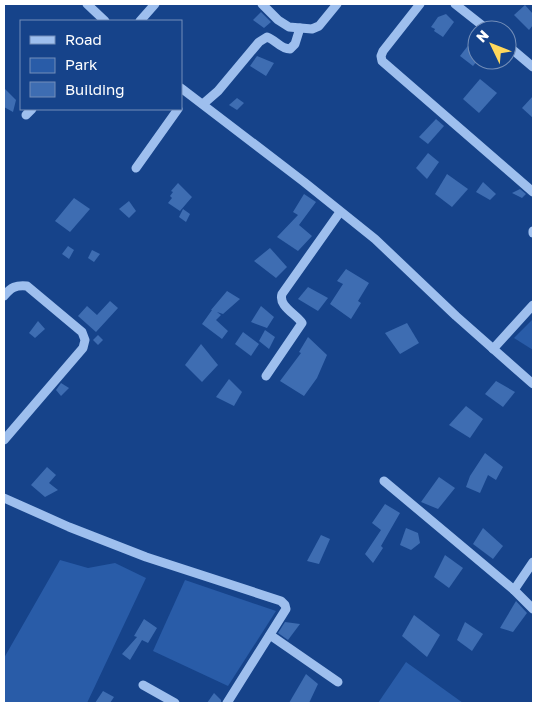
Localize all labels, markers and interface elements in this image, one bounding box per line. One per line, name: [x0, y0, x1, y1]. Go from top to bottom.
legend: [20, 20, 182, 110]
north arrow: [467, 20, 517, 70]
text: N: [472, 26, 492, 45]
text: Road: [65, 30, 102, 48]
text: Park: [65, 55, 98, 73]
text: Building: [65, 80, 125, 98]

